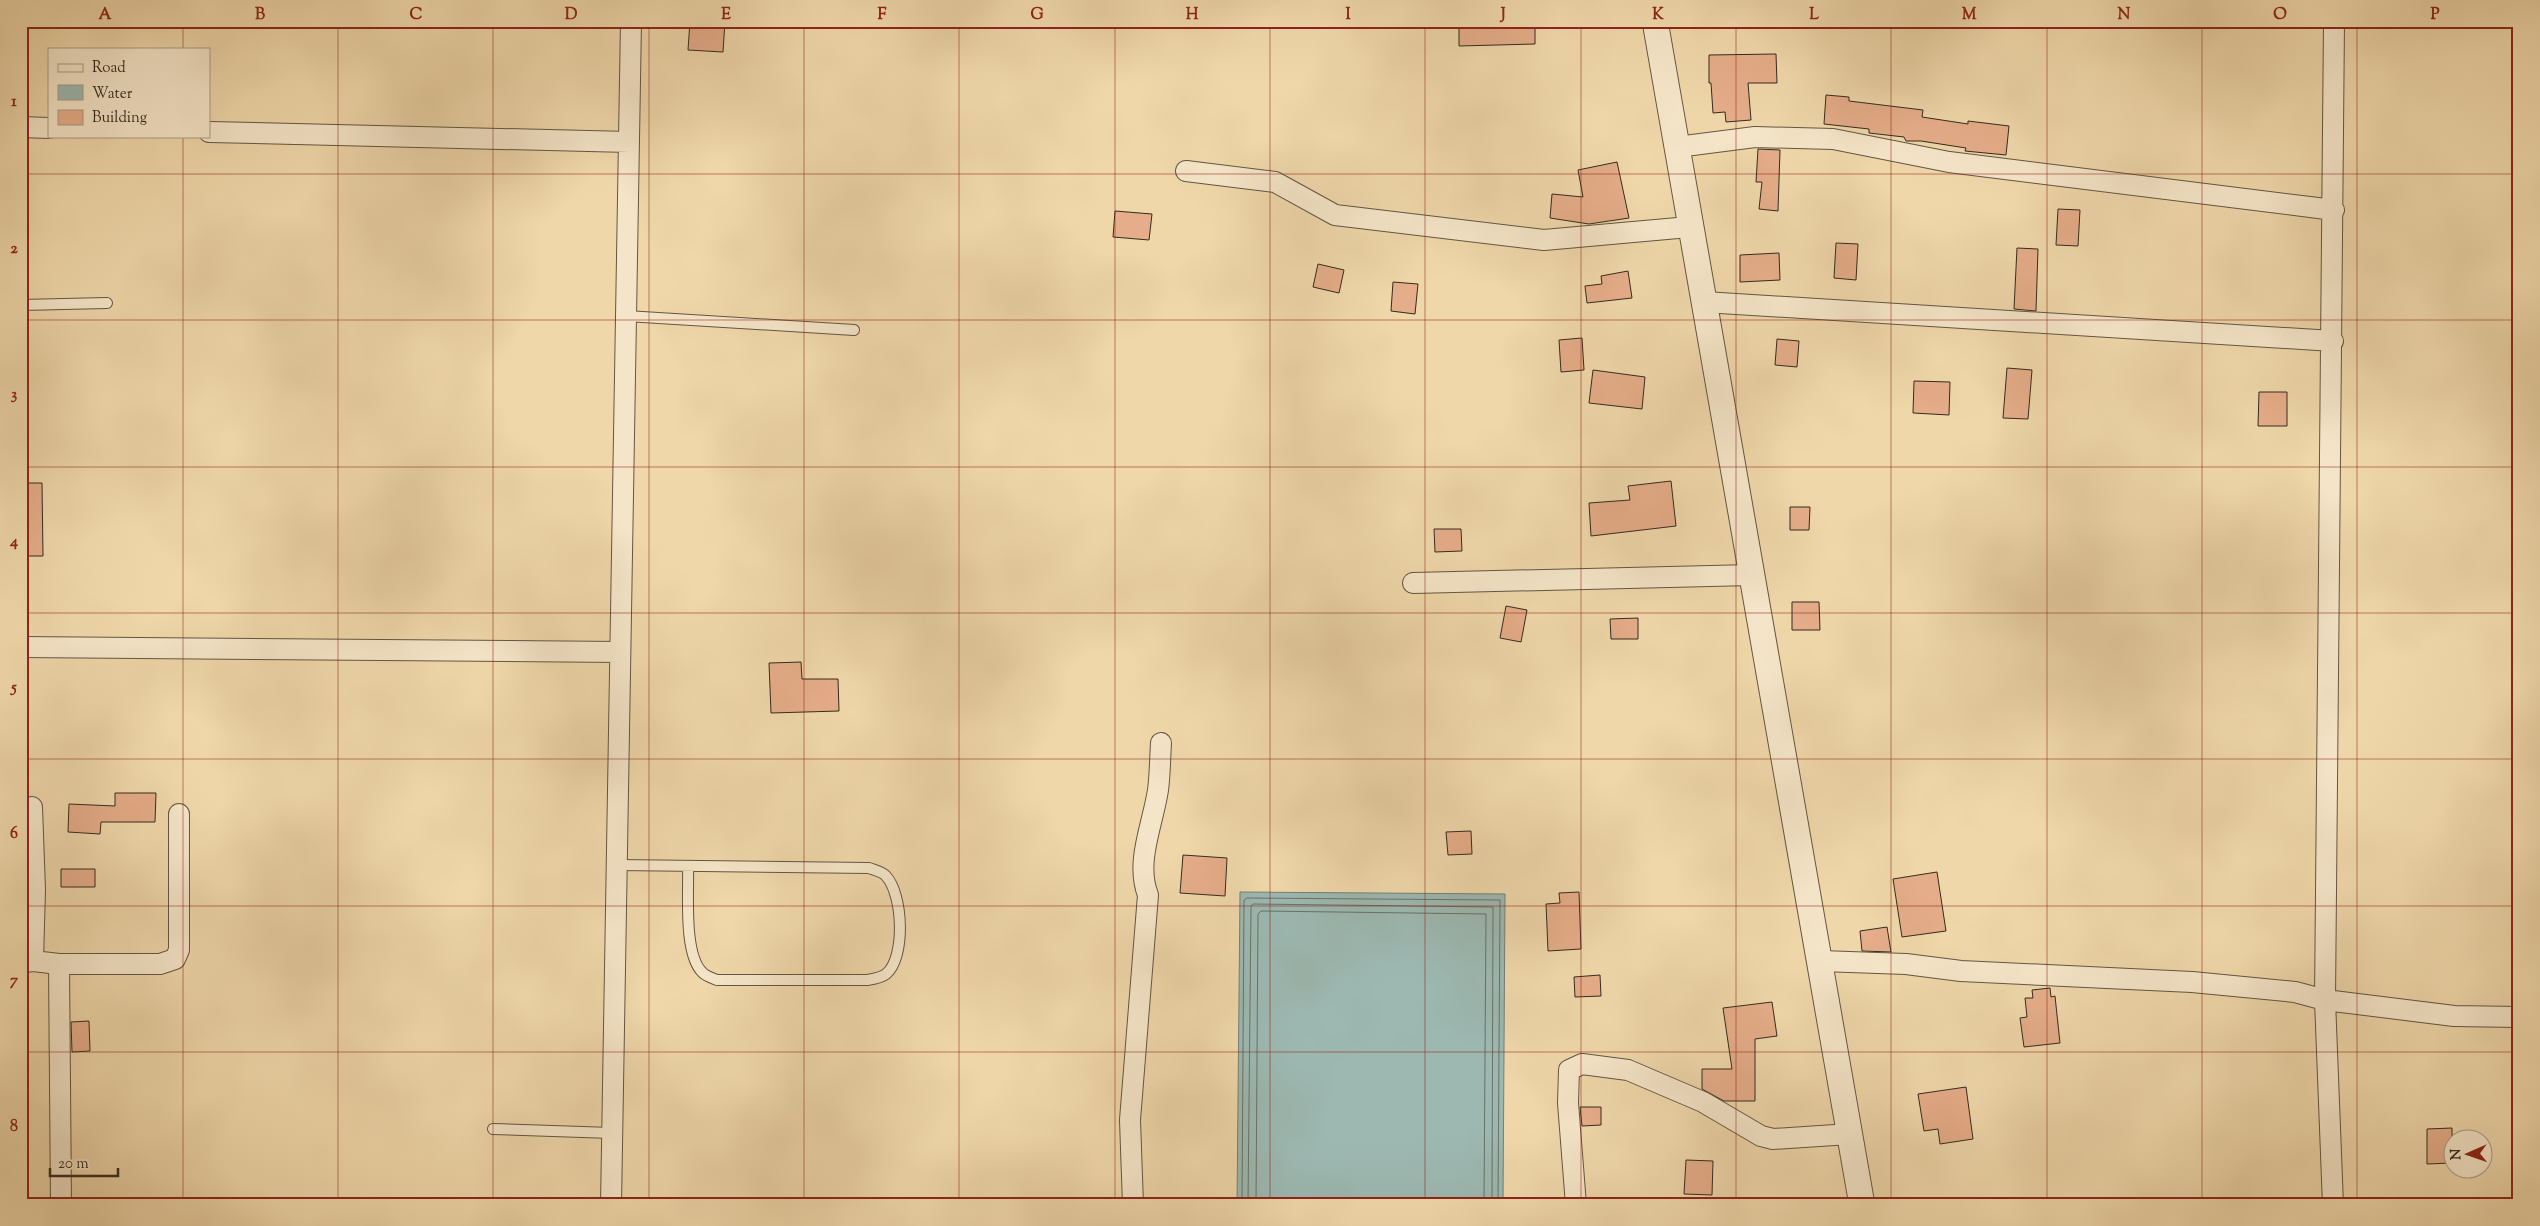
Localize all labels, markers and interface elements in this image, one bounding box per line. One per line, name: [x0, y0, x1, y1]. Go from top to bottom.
text: A: [99, 4, 112, 27]
text: B: [255, 4, 265, 27]
text: C: [410, 4, 423, 27]
text: D: [565, 4, 578, 27]
text: E: [721, 4, 731, 27]
text: F: [878, 4, 887, 27]
text: G: [1030, 4, 1044, 27]
text: H: [1186, 4, 1199, 27]
text: I: [1345, 4, 1351, 27]
text: J: [1499, 4, 1506, 27]
text: K: [1652, 4, 1664, 27]
text: L: [1809, 4, 1819, 27]
text: M: [1962, 4, 1977, 27]
text: N: [2118, 4, 2131, 27]
text: O: [2273, 4, 2287, 27]
text: P: [2430, 4, 2440, 27]
legend: [48, 48, 210, 138]
text: Road: [92, 58, 126, 79]
text: Water: [92, 84, 133, 105]
text: 1: [11, 91, 17, 114]
text: Building: [92, 108, 147, 129]
text: 2: [10, 238, 18, 261]
text: 3: [11, 384, 18, 407]
text: 4: [9, 531, 18, 554]
text: 5: [9, 677, 17, 700]
text: 6: [10, 823, 18, 846]
text: 7: [10, 970, 19, 993]
text: 8: [10, 1116, 18, 1139]
north arrow: [2442, 1128, 2492, 1178]
scale bar: [50, 1146, 118, 1178]
text: N: [2447, 1148, 2467, 1160]
text: 20 m: [58, 1154, 89, 1175]

